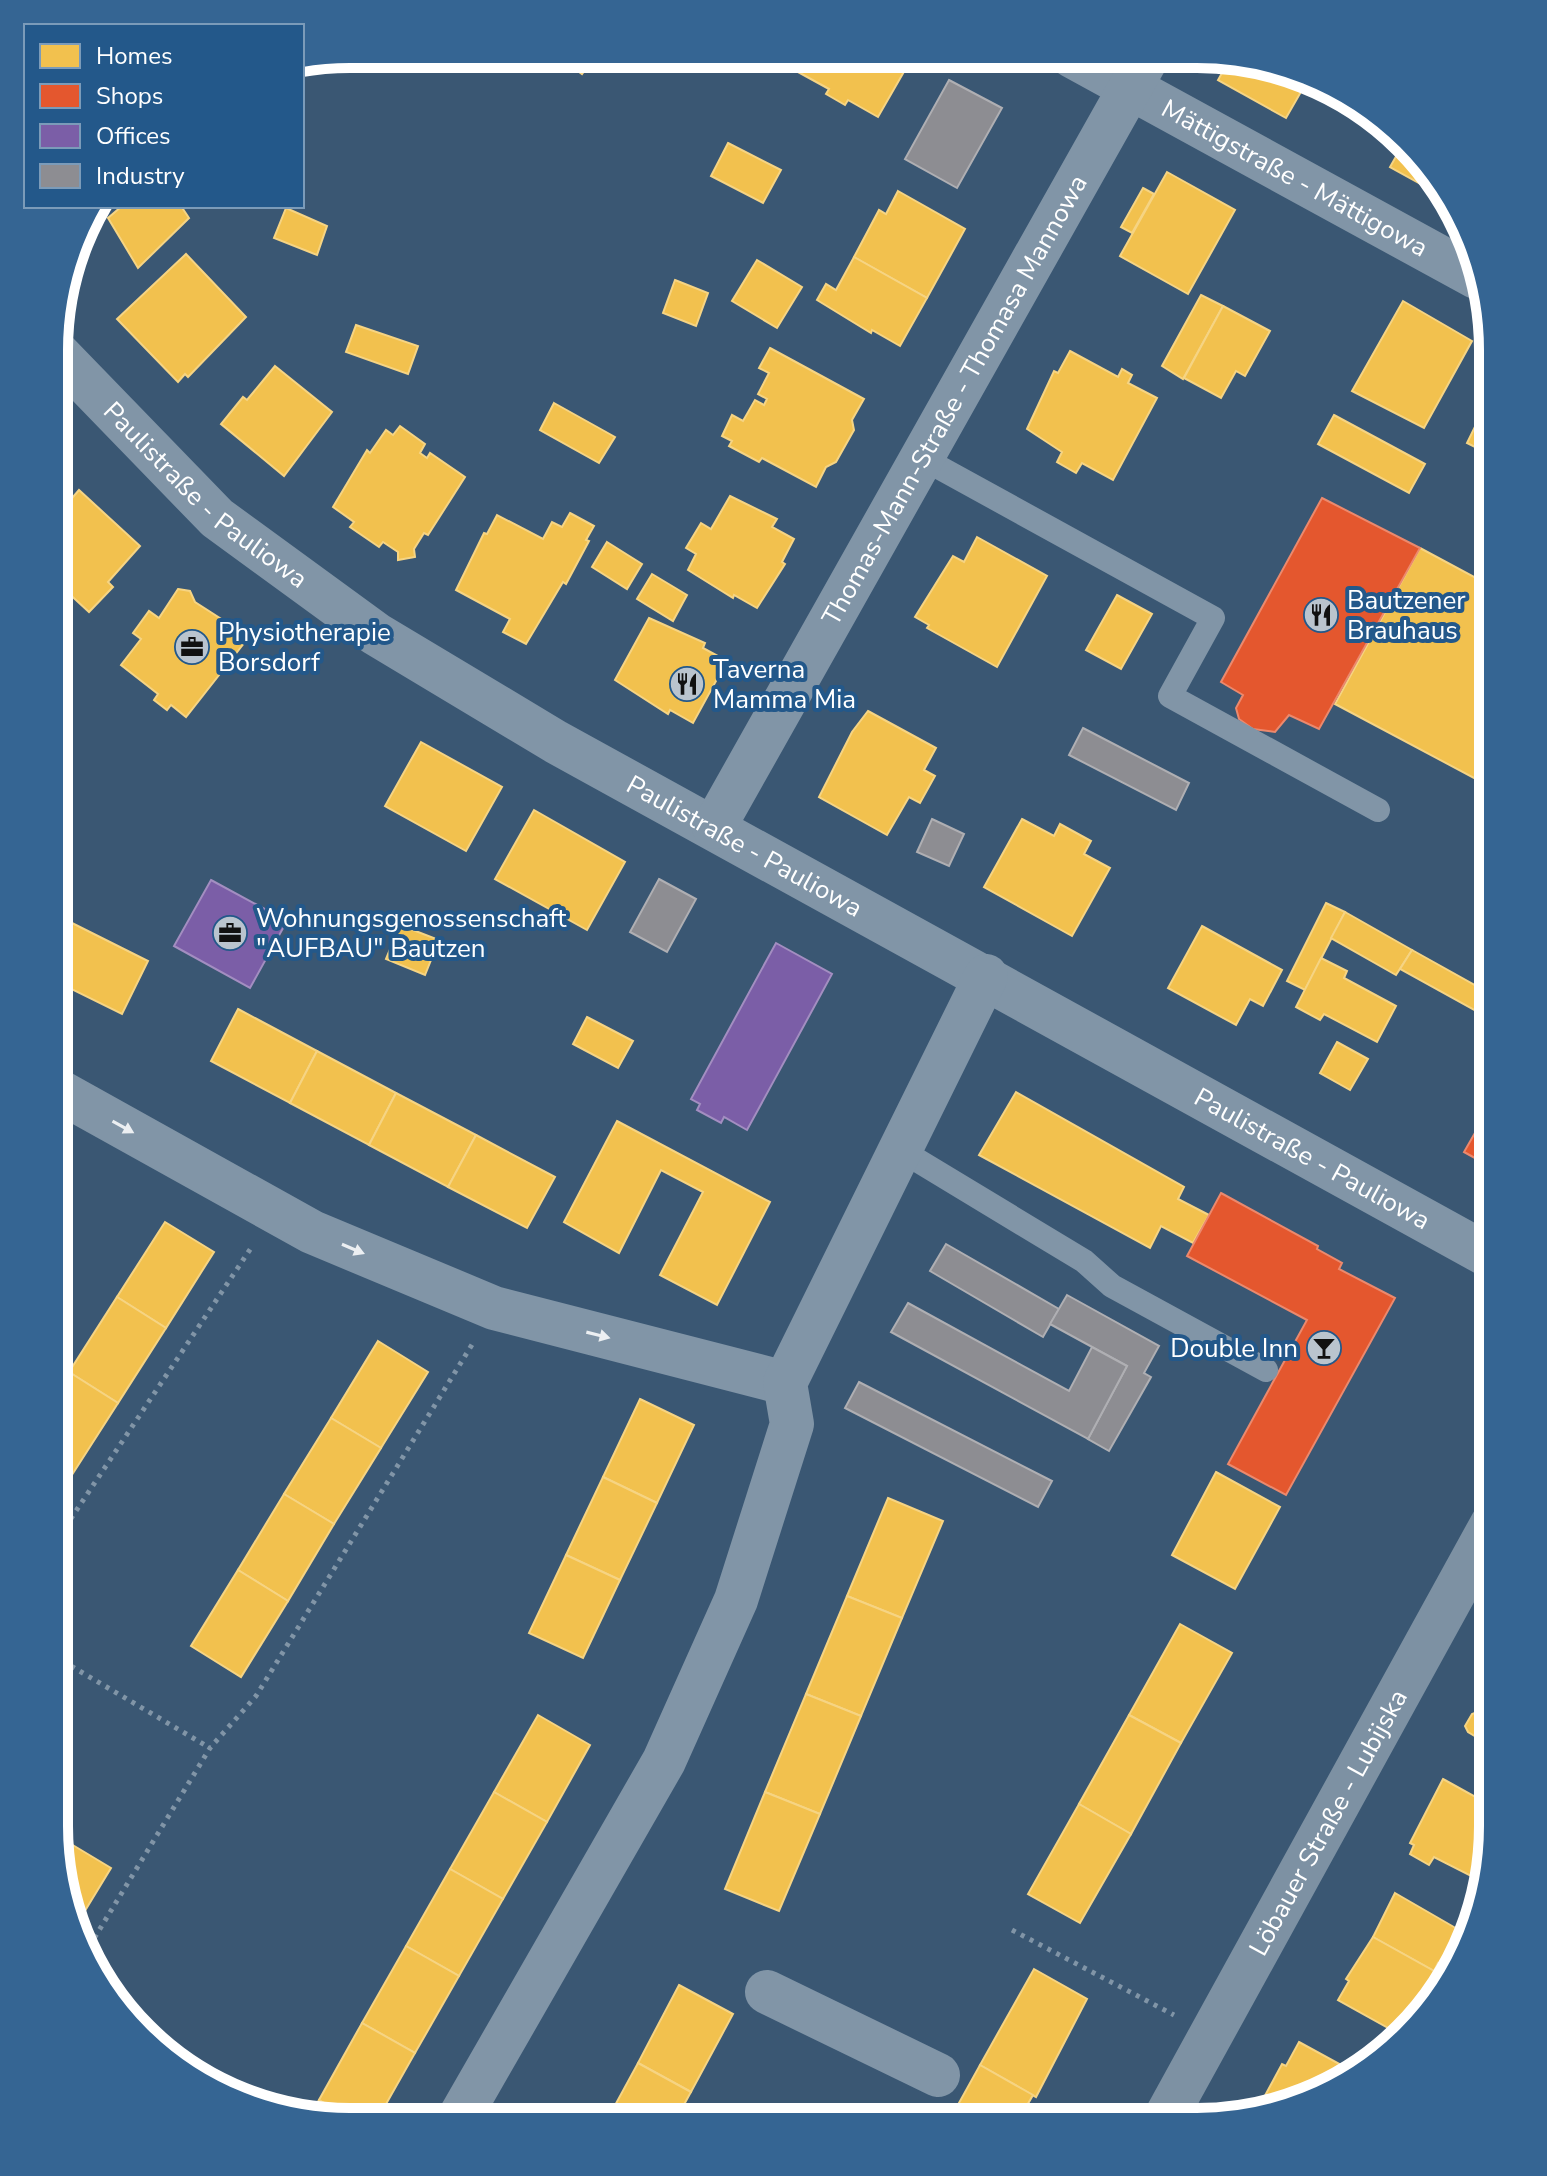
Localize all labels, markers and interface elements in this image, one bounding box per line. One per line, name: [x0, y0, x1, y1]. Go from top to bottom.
legend: [24, 24, 304, 208]
text: Homes: [96, 40, 172, 72]
text: Shops: [96, 80, 163, 112]
street label: Mättigstraße - Mättigowa: [1155, 91, 1434, 265]
text: Offices: [96, 120, 171, 152]
text: Industry: [96, 160, 185, 192]
street label: Thomas-Mann-Straße - Thomasa Mannowa: [814, 168, 1095, 632]
street label: Paulistraße - Pauliowa: [96, 394, 315, 596]
place label: Bautzener Brauhaus: [1347, 583, 1466, 648]
restaurant icon: Bautzener Brauhaus: [1302, 596, 1340, 634]
place label: Physiotherapie Borsdorf: [218, 615, 391, 680]
office icon: Physiotherapie Borsdorf: [173, 628, 211, 666]
place label: Taverna Mamma Mia: [713, 652, 856, 717]
restaurant icon: Taverna Mamma Mia: [668, 665, 706, 703]
street label: Paulistraße - Pauliowa: [621, 767, 869, 925]
place label: Wohnungsgenossenschaft "AUFBAU" Bautzen: [256, 901, 567, 966]
office icon: Wohnungsgenossenschaft "AUFBAU" Bautzen: [211, 914, 249, 952]
street label: Paulistraße - Pauliowa: [1188, 1079, 1437, 1238]
one-way arrow: [112, 1120, 135, 1133]
one-way arrow: [341, 1242, 364, 1255]
one-way arrow: [585, 1329, 610, 1341]
bar icon: Double Inn: [1305, 1329, 1343, 1367]
place label: Double Inn: [1170, 1331, 1298, 1366]
street label: Löbauer Straße - Lubijska: [1240, 1683, 1415, 1962]

